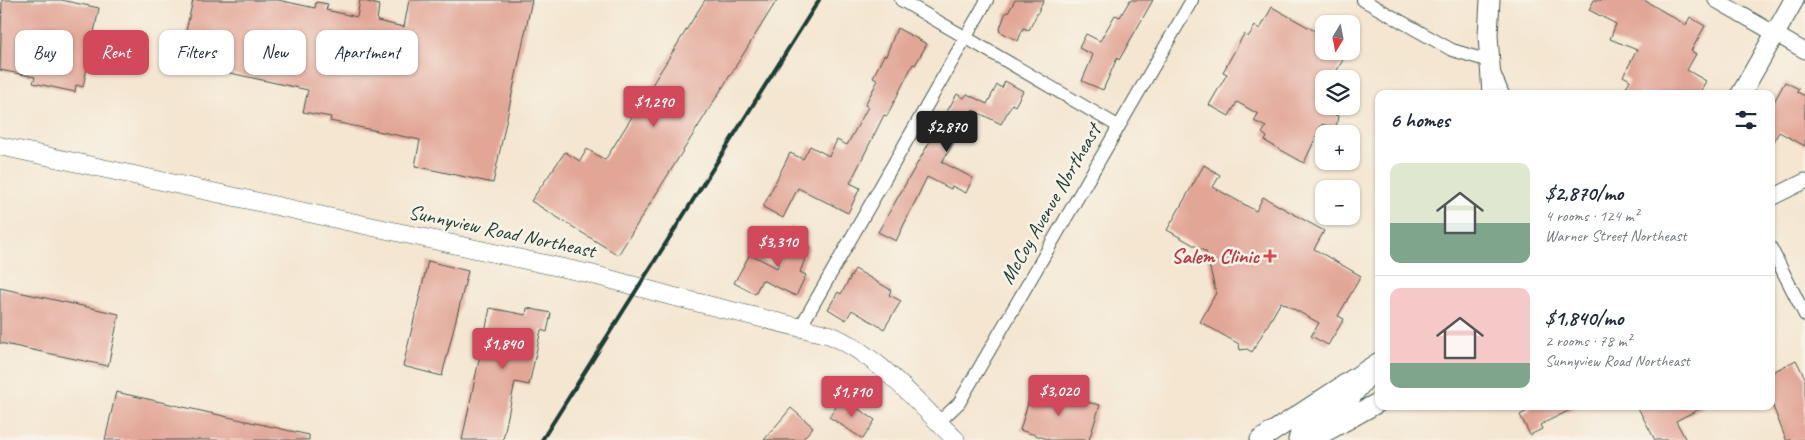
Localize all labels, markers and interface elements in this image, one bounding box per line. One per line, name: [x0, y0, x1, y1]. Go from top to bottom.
north arrow: [1315, 15, 1360, 60]
map controls: [1315, 15, 1360, 225]
chip: Buy: [15, 30, 73, 75]
chip: Rent: [83, 30, 149, 75]
chip: Filters: [159, 30, 234, 75]
chip: New: [244, 30, 306, 75]
chip: Apartment: [316, 30, 418, 75]
button: layers: [1315, 70, 1360, 115]
pin: $1,290: [613, 86, 695, 128]
text: $1,290: [635, 92, 673, 112]
icon: filters: [1732, 106, 1760, 134]
text: 6 homes: [1390, 107, 1450, 133]
pin: $2,870: [906, 110, 988, 153]
text: $2,870: [927, 117, 967, 137]
street label: McCoy Avenue Northeast: [994, 117, 1108, 289]
button: +: [1315, 125, 1360, 170]
button: −: [1315, 180, 1360, 225]
text: $2,870/mo: [1545, 180, 1623, 206]
icon: home: [1430, 183, 1490, 243]
street label: Sunnyview Road Northeast: [406, 199, 600, 264]
text: 4 rooms · 124 m²: [1545, 206, 1639, 226]
pin: $3,310: [737, 226, 819, 268]
text: Warner Street Northeast: [1545, 226, 1687, 246]
text: $3,310: [758, 232, 798, 252]
place label: Salem Clinic: [1171, 243, 1260, 269]
marker: Salem Clinic: [1263, 249, 1277, 263]
text: $1,840/mo: [1545, 305, 1623, 331]
icon: home: [1430, 308, 1490, 368]
pin: $1,840: [462, 328, 544, 370]
text: 2 rooms · 78 m²: [1545, 331, 1631, 351]
text: $1,840: [483, 334, 523, 354]
text: Sunnyview Road Northeast: [1545, 351, 1690, 371]
pin: $3,020: [1018, 374, 1100, 417]
pin: $1,710: [811, 376, 893, 418]
text: $3,020: [1039, 381, 1079, 401]
text: $1,710: [832, 382, 872, 402]

